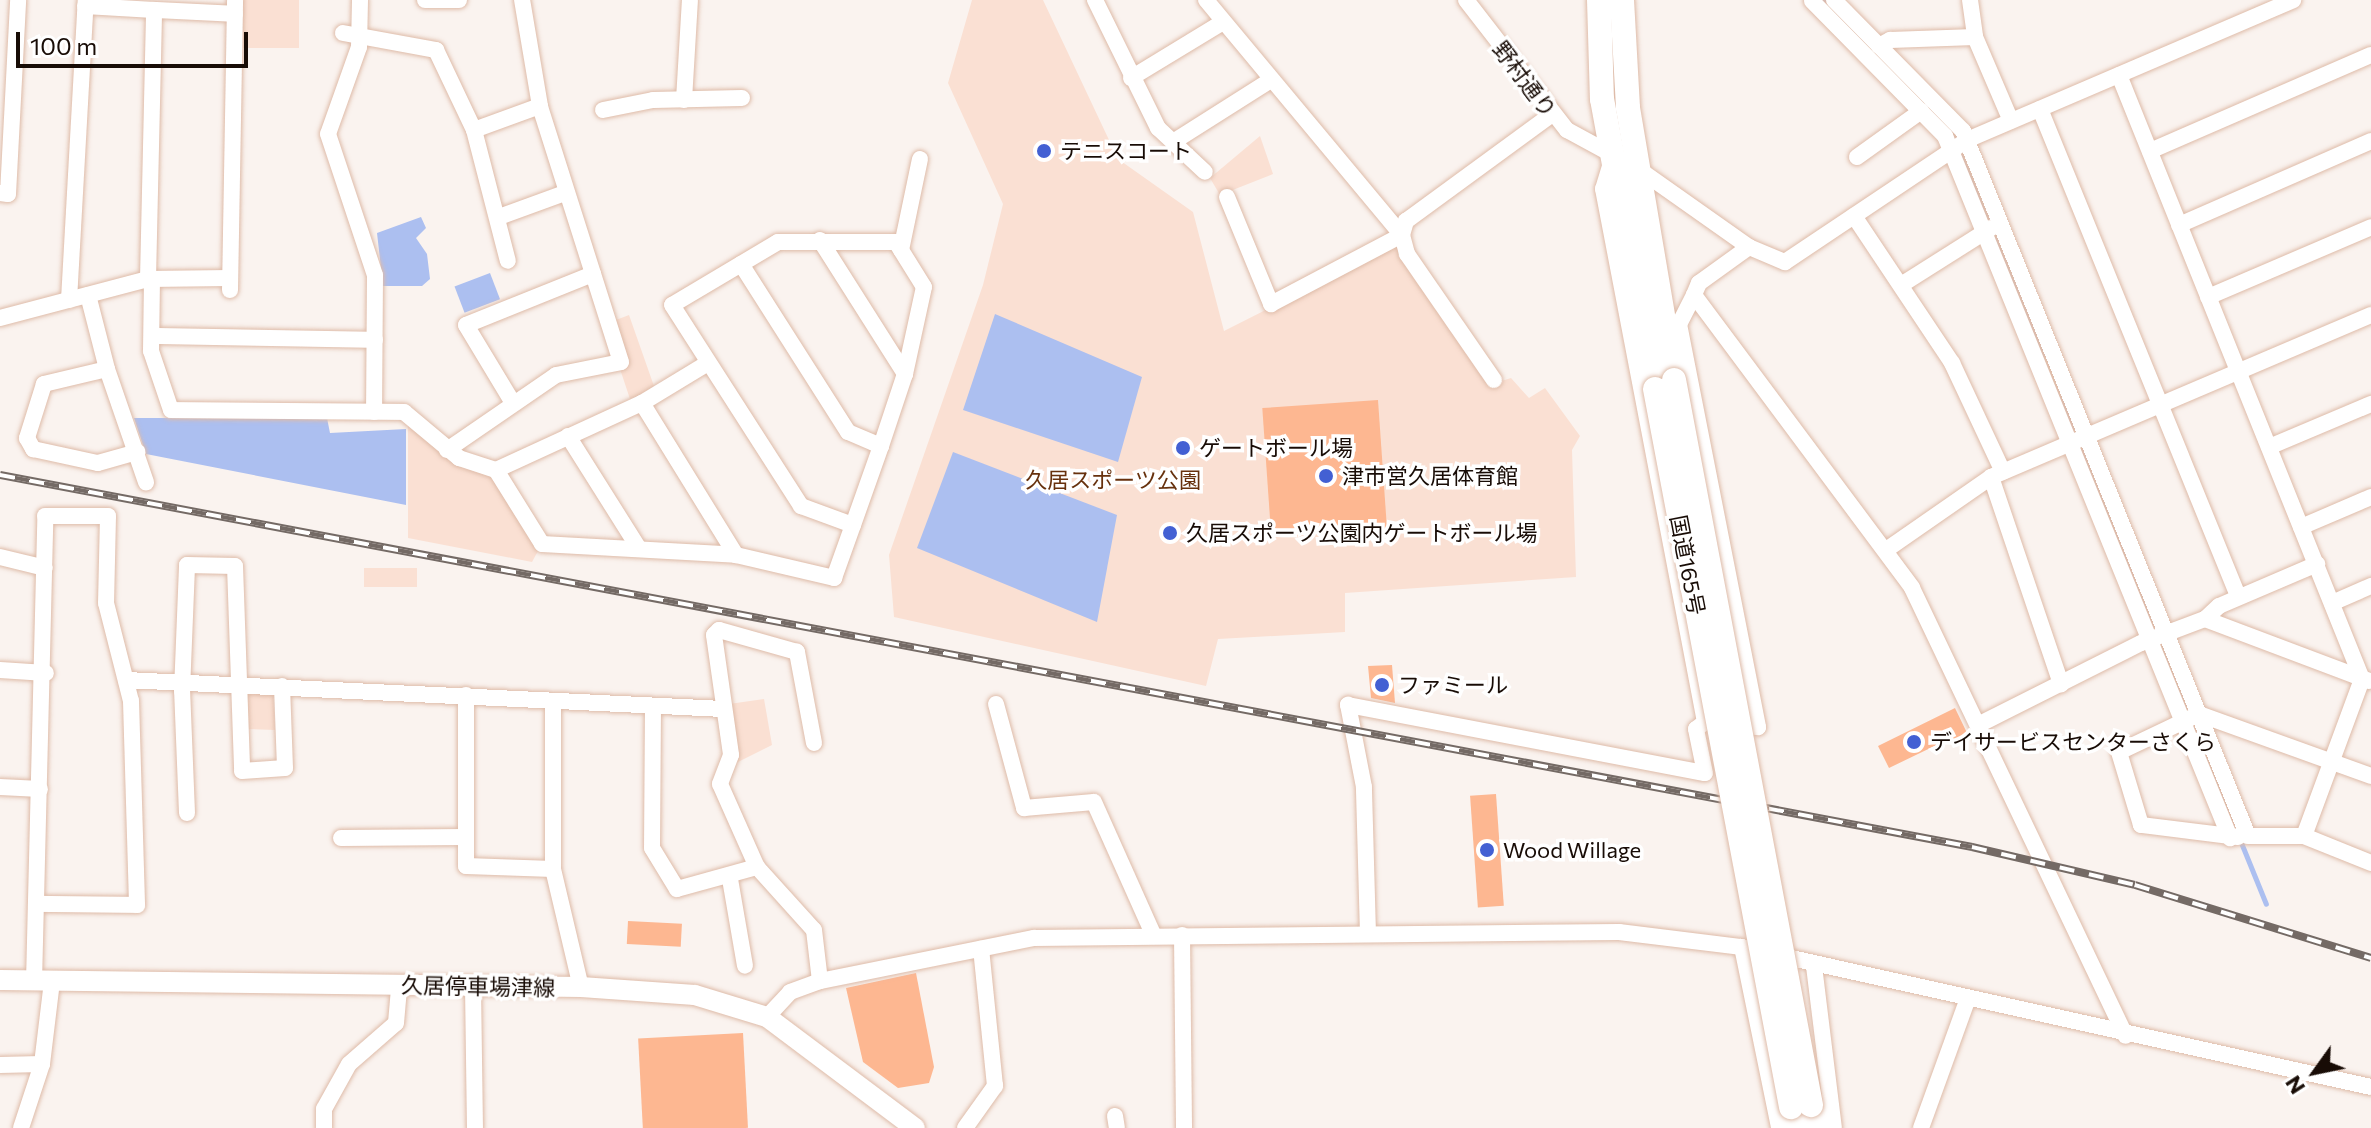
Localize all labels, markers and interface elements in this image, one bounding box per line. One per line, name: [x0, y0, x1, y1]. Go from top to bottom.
scale bar: [20, 16, 252, 66]
text: 100 m: [30, 31, 97, 60]
street label: 野村通り: [1488, 36, 1562, 122]
place label: テニスコート: [1060, 138, 1192, 164]
marker: テニスコート: [1035, 142, 1053, 160]
place label: ゲートボール場: [1199, 435, 1353, 461]
marker: ゲートボール場: [1174, 439, 1192, 457]
place label: 津市営久居体育館: [1342, 463, 1518, 489]
park label: 久居スポーツ公園: [1025, 467, 1201, 493]
marker: 津市営久居体育館: [1317, 467, 1335, 485]
street label: 国道165号: [1665, 513, 1711, 617]
place label: 久居スポーツ公園内ゲートボール場: [1186, 520, 1538, 546]
marker: 久居スポーツ公園内ゲートボール場: [1161, 524, 1179, 542]
place label: ファミール: [1398, 672, 1508, 698]
marker: ファミール: [1373, 676, 1391, 694]
place label: デイサービスセンターさくら: [1930, 729, 2216, 755]
marker: デイサービスセンターさくら: [1905, 733, 1923, 751]
place label: Wood Willage: [1503, 837, 1641, 863]
marker: Wood Willage: [1478, 841, 1496, 859]
street label: 久居停車場津線: [401, 971, 555, 1001]
north arrow: [2275, 1032, 2355, 1112]
text: N: [2279, 1071, 2310, 1100]

